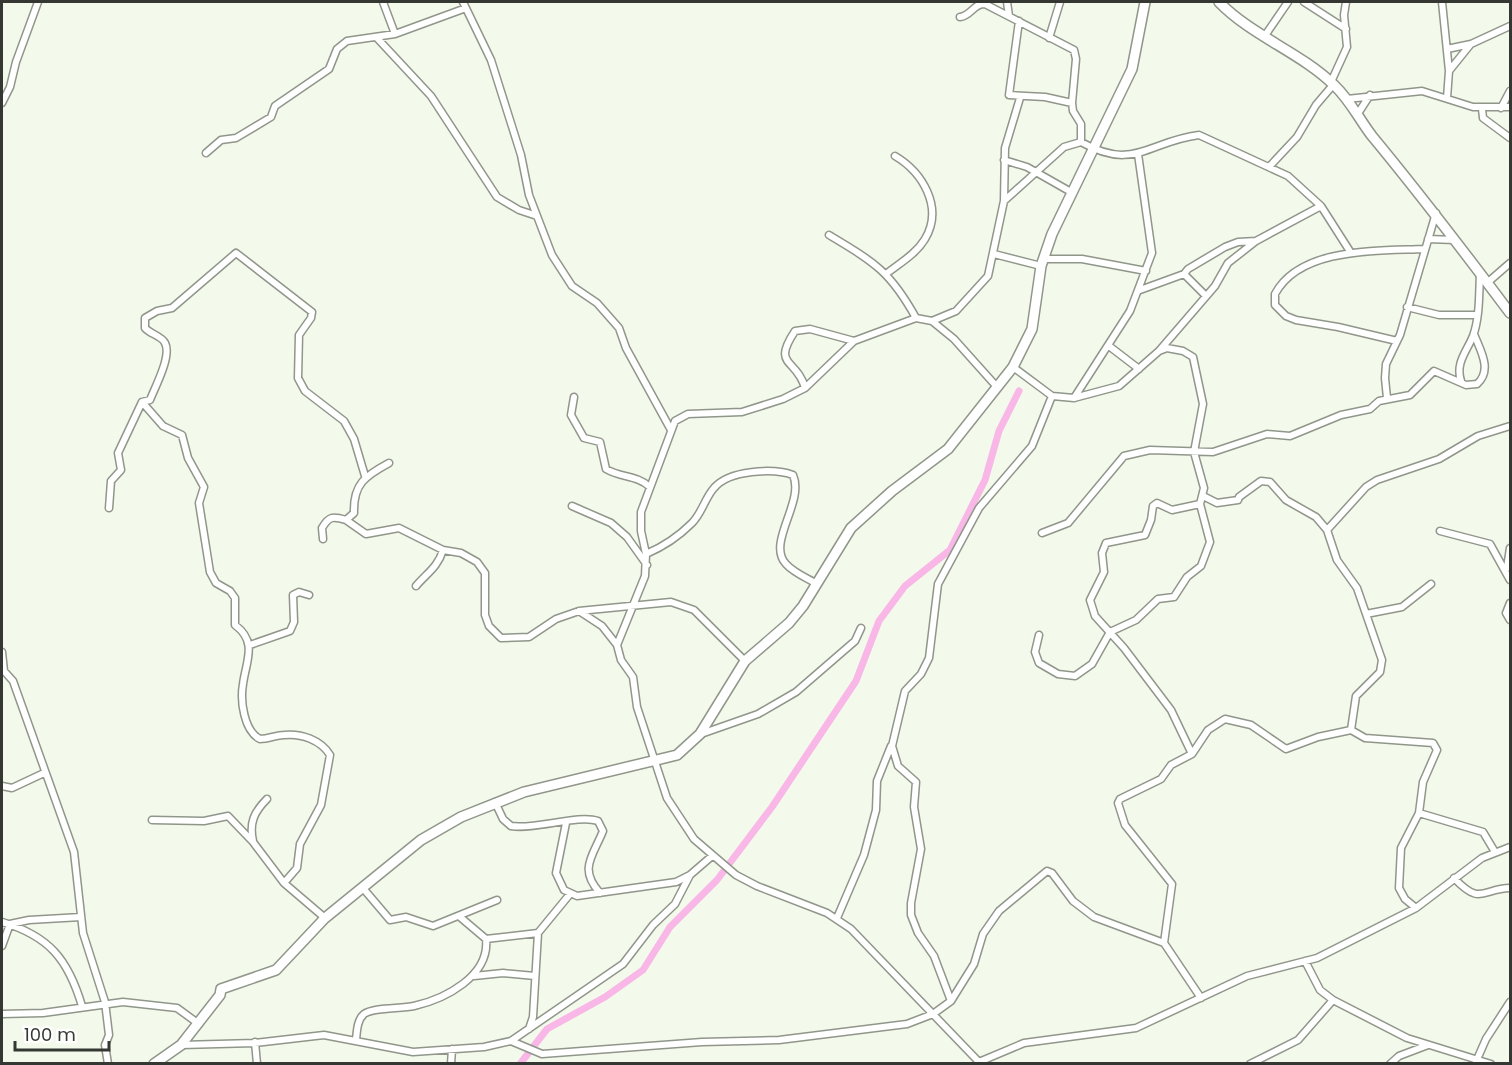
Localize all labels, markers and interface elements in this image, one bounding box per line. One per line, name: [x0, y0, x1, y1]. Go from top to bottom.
scale bar: [15, 1014, 110, 1052]
text: 100 m: [24, 1022, 76, 1047]

